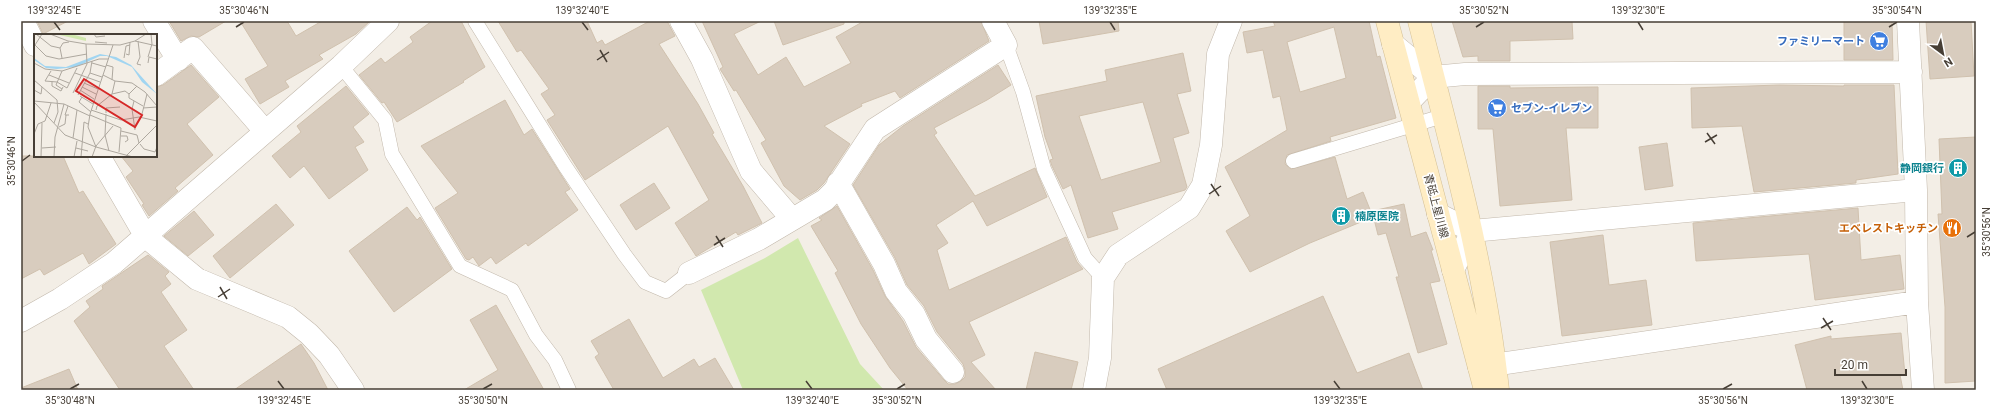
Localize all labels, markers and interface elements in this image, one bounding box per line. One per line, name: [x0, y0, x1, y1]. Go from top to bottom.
text: 139°32'45"E: [27, 5, 81, 16]
text: 35°30'46"N: [219, 5, 269, 16]
text: 139°32'40"E: [555, 5, 609, 16]
text: 139°32'35"E: [1083, 5, 1137, 16]
text: 35°30'52"N: [1459, 5, 1509, 16]
text: 139°32'30"E: [1611, 5, 1665, 16]
text: 35°30'54"N: [1872, 5, 1922, 16]
supermarket icon: ファミリーマート: [1868, 30, 1890, 52]
inset map: [34, 34, 157, 157]
north arrow: [1923, 34, 1963, 74]
place label: ファミリーマート: [1777, 35, 1865, 48]
text: N: [1941, 54, 1955, 70]
supermarket icon: セブン-イレブン: [1486, 97, 1508, 119]
place label: セブン-イレブン: [1511, 102, 1592, 115]
text: 35°30'46"N: [6, 136, 17, 186]
building icon: 静岡銀行: [1947, 157, 1969, 179]
place label: 静岡銀行: [1900, 162, 1944, 175]
street label: 青砥上星川線: [1421, 172, 1451, 240]
building icon: 楠原医院: [1330, 205, 1352, 227]
text: 35°30'56"N: [1981, 207, 1992, 257]
place label: 楠原医院: [1355, 210, 1399, 223]
restaurant icon: エベレストキッチン: [1941, 217, 1963, 239]
place label: エベレストキッチン: [1839, 222, 1938, 235]
scale bar: [1835, 351, 1906, 377]
text: 20 m: [1841, 358, 1868, 372]
text: 35°30'48"N: [45, 395, 95, 406]
text: 139°32'45"E: [257, 395, 311, 406]
text: 35°30'50"N: [458, 395, 508, 406]
text: 139°32'40"E: [785, 395, 839, 406]
text: 35°30'52"N: [872, 395, 922, 406]
text: 139°32'35"E: [1313, 395, 1367, 406]
text: 35°30'56"N: [1698, 395, 1748, 406]
text: 139°32'30"E: [1840, 395, 1894, 406]

